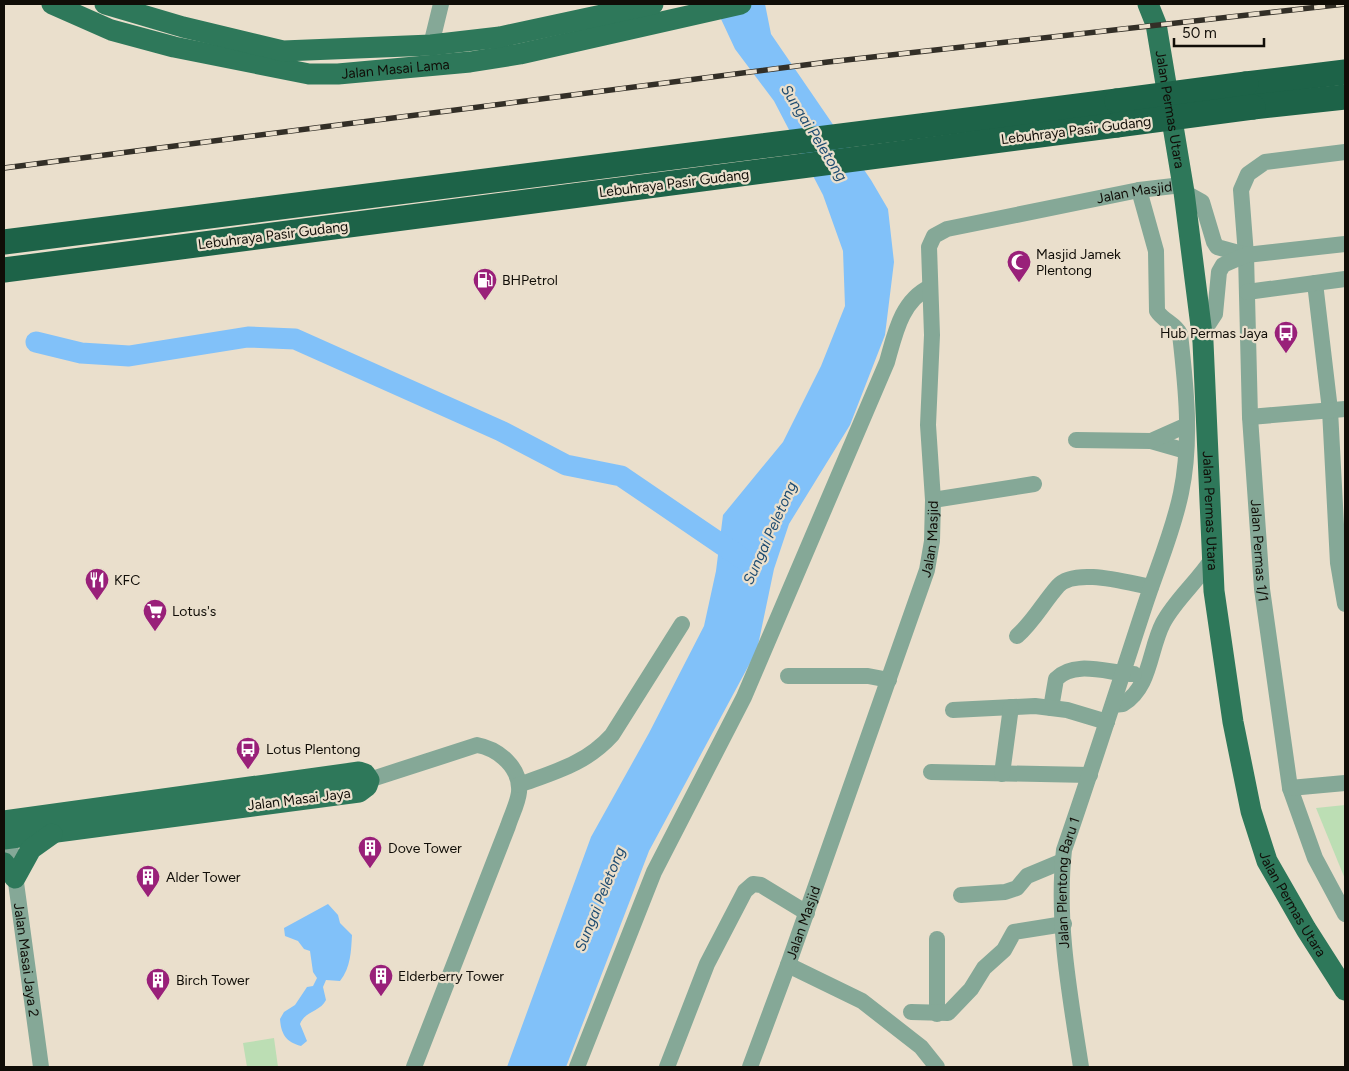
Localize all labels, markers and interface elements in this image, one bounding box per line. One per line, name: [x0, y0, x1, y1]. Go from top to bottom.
scale bar: [1174, 15, 1264, 47]
text: 50 m: [1182, 24, 1217, 42]
street label: Jalan Permas Utara: [1152, 49, 1188, 170]
street label: Jalan Masai Lama: [340, 56, 450, 83]
water label: Sungai Peletong: [777, 81, 851, 185]
street label: Lebuhraya Pasir Gudang: [1000, 113, 1152, 148]
street label: Lebuhraya Pasir Gudang: [598, 166, 750, 201]
street label: Jalan Masjid: [1095, 178, 1173, 207]
street label: Lebuhraya Pasir Gudang: [197, 218, 349, 253]
place label: Masjid Jamek Plentong: [1036, 246, 1121, 279]
mosque icon: Masjid Jamek Plentong: [1006, 249, 1032, 283]
fuel station icon: BHPetrol: [472, 267, 498, 301]
place label: BHPetrol: [502, 272, 558, 289]
bus stop icon: Hub Permas Jaya: [1273, 320, 1299, 354]
place label: Hub Permas Jaya: [1160, 325, 1268, 342]
street label: Jalan Permas Utara: [1199, 451, 1221, 571]
water label: Sungai Peletong: [739, 479, 801, 587]
street label: Jalan Permas 1/1: [1247, 499, 1272, 603]
street label: Jalan Masjid: [917, 501, 942, 580]
restaurant icon: KFC: [84, 567, 110, 601]
place label: KFC: [114, 572, 140, 589]
supermarket icon: Lotus's: [142, 598, 168, 632]
place label: Lotus's: [172, 603, 216, 620]
bus stop icon: Lotus Plentong: [235, 736, 261, 770]
place label: Lotus Plentong: [266, 741, 361, 758]
street label: Jalan Masai Jaya: [247, 785, 352, 814]
street label: Jalan Plentong Baru 1: [1054, 815, 1084, 949]
building icon: Dove Tower: [357, 835, 383, 869]
place label: Dove Tower: [388, 840, 462, 857]
water label: Sungai Peletong: [571, 844, 629, 954]
street label: Jalan Permas Utara: [1255, 849, 1330, 960]
building icon: Alder Tower: [135, 864, 161, 898]
place label: Alder Tower: [166, 869, 241, 886]
street label: Jalan Masjid: [783, 884, 824, 962]
street label: Jalan Masai Jaya 2: [10, 902, 42, 1018]
building icon: Elderberry Tower: [368, 963, 394, 997]
building icon: Birch Tower: [145, 967, 171, 1001]
place label: Elderberry Tower: [398, 968, 504, 985]
place label: Birch Tower: [176, 972, 250, 989]

